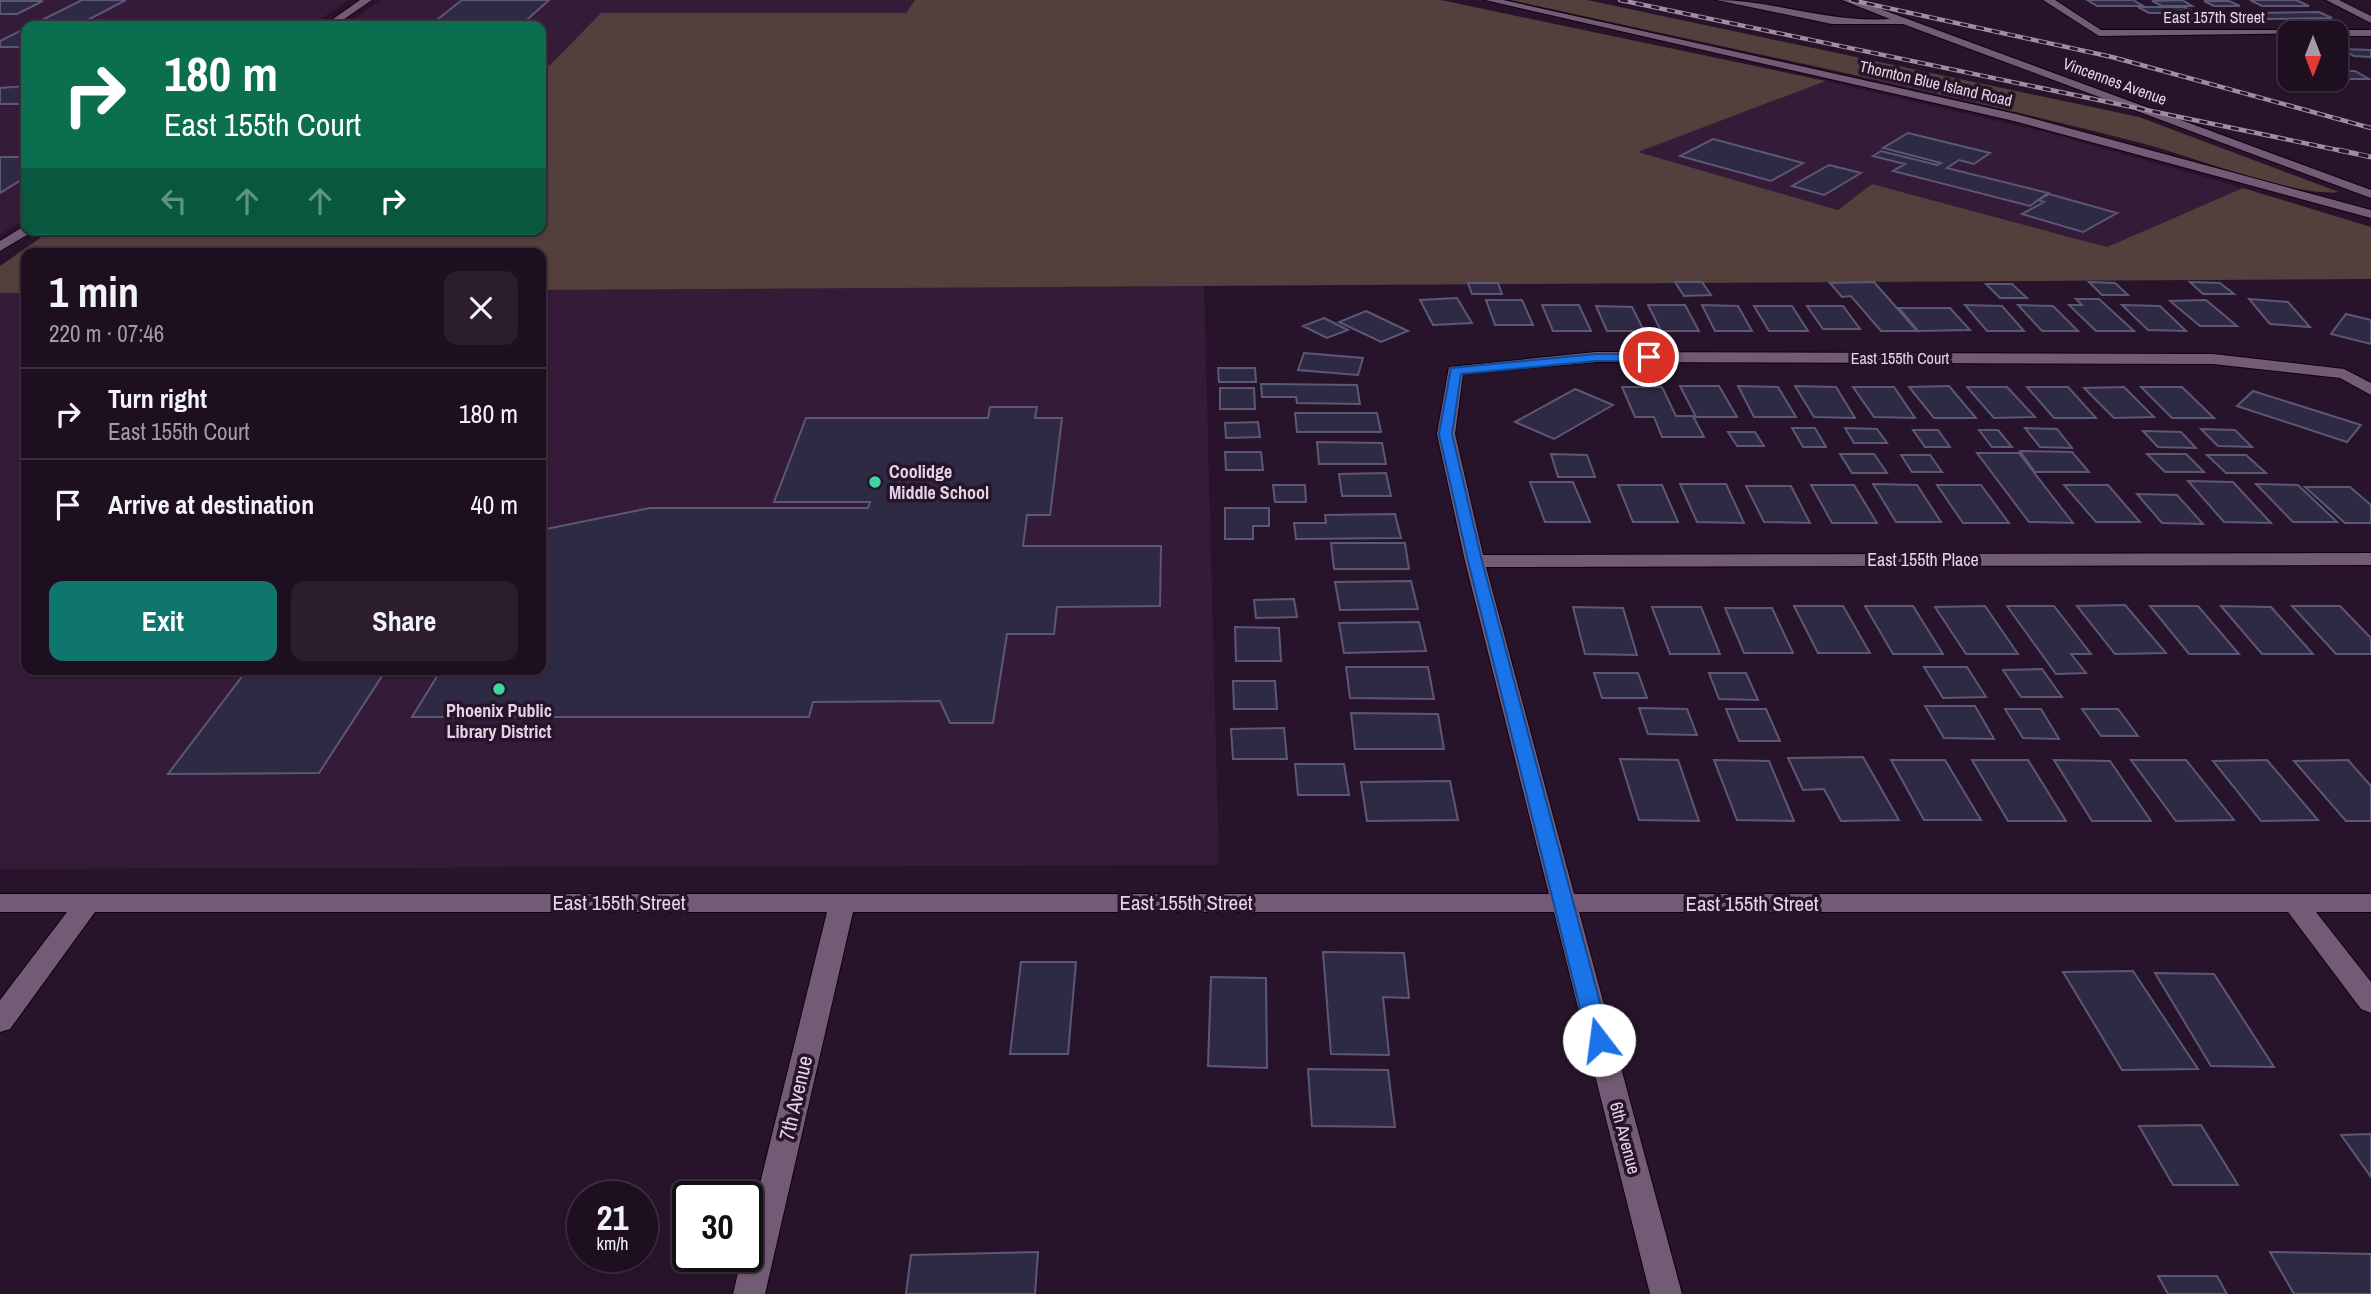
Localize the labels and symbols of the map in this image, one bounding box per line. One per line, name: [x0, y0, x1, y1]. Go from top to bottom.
street label: East 157th Street: [2163, 6, 2265, 28]
north arrow: [2278, 21, 2348, 91]
street label: Vincennes Avenue: [2060, 52, 2170, 110]
street label: Thornton Blue Island Road: [1857, 55, 2015, 111]
pin: [1619, 327, 1679, 387]
street label: East 155th Court: [1851, 347, 1950, 369]
place label: Coolidge Middle School: [889, 459, 989, 505]
marker: Coolidge Middle School: [867, 474, 883, 490]
street label: East 155th Place: [1867, 547, 1979, 572]
marker: Phoenix Public Library District: [491, 681, 507, 697]
place label: Phoenix Public Library District: [446, 698, 552, 744]
street label: East 155th Street: [552, 888, 686, 917]
street label: East 155th Street: [1119, 888, 1253, 917]
street label: East 155th Street: [1685, 889, 1819, 918]
position arrow: [1562, 1003, 1636, 1077]
street label: 7th Avenue: [772, 1053, 819, 1143]
street label: 6th Avenue: [1604, 1099, 1647, 1177]
speed limit sign: 30: [672, 1181, 763, 1272]

